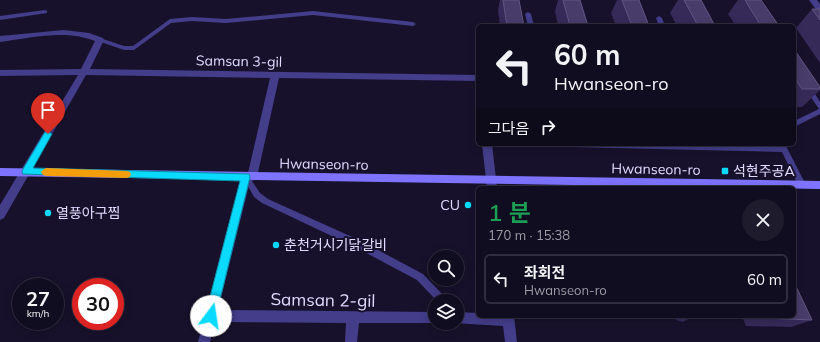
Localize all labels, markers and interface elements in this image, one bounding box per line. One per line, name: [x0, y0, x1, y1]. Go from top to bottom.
text: 60 m: [554, 37, 620, 72]
icon: left: [488, 40, 540, 92]
street label: Samsan 3-gil: [196, 51, 282, 71]
text: Hwanseon-ro: [554, 72, 669, 95]
pin: [31, 93, 65, 134]
icon: arrive: [37, 99, 59, 121]
icon: right: [537, 116, 559, 138]
text: 그다음: [488, 119, 529, 138]
street label: Hwanseon-ro: [279, 154, 369, 174]
street label: Hwanseon-ro: [611, 159, 701, 179]
place label: 석현주공A: [733, 162, 796, 180]
marker: 석현주공A: [720, 166, 730, 176]
place label: CU: [440, 196, 460, 214]
text: 1 분: [488, 197, 531, 227]
button: close: [742, 199, 784, 241]
marker: CU: [463, 200, 473, 210]
place label: 열풍아구찜: [56, 204, 120, 222]
marker: 열풍아구찜: [43, 208, 53, 218]
text: 170 m · 15:38: [488, 227, 570, 243]
place label: 춘천거시기닭갈비: [284, 236, 387, 254]
marker: 춘천거시기닭갈비: [271, 240, 281, 250]
map controls: [428, 250, 464, 330]
button: search: [428, 250, 464, 286]
text: 좌회전: [524, 263, 565, 282]
icon: left: [490, 268, 512, 290]
text: 60 m: [747, 270, 782, 289]
speed limit sign: 30: [72, 278, 124, 330]
text: Hwanseon-ro: [524, 282, 607, 298]
text: 27: [26, 286, 50, 311]
street label: Samsan 2-gil: [270, 288, 376, 311]
button: layers: [428, 294, 464, 330]
position arrow: [190, 295, 232, 337]
text: km/h: [27, 307, 49, 320]

